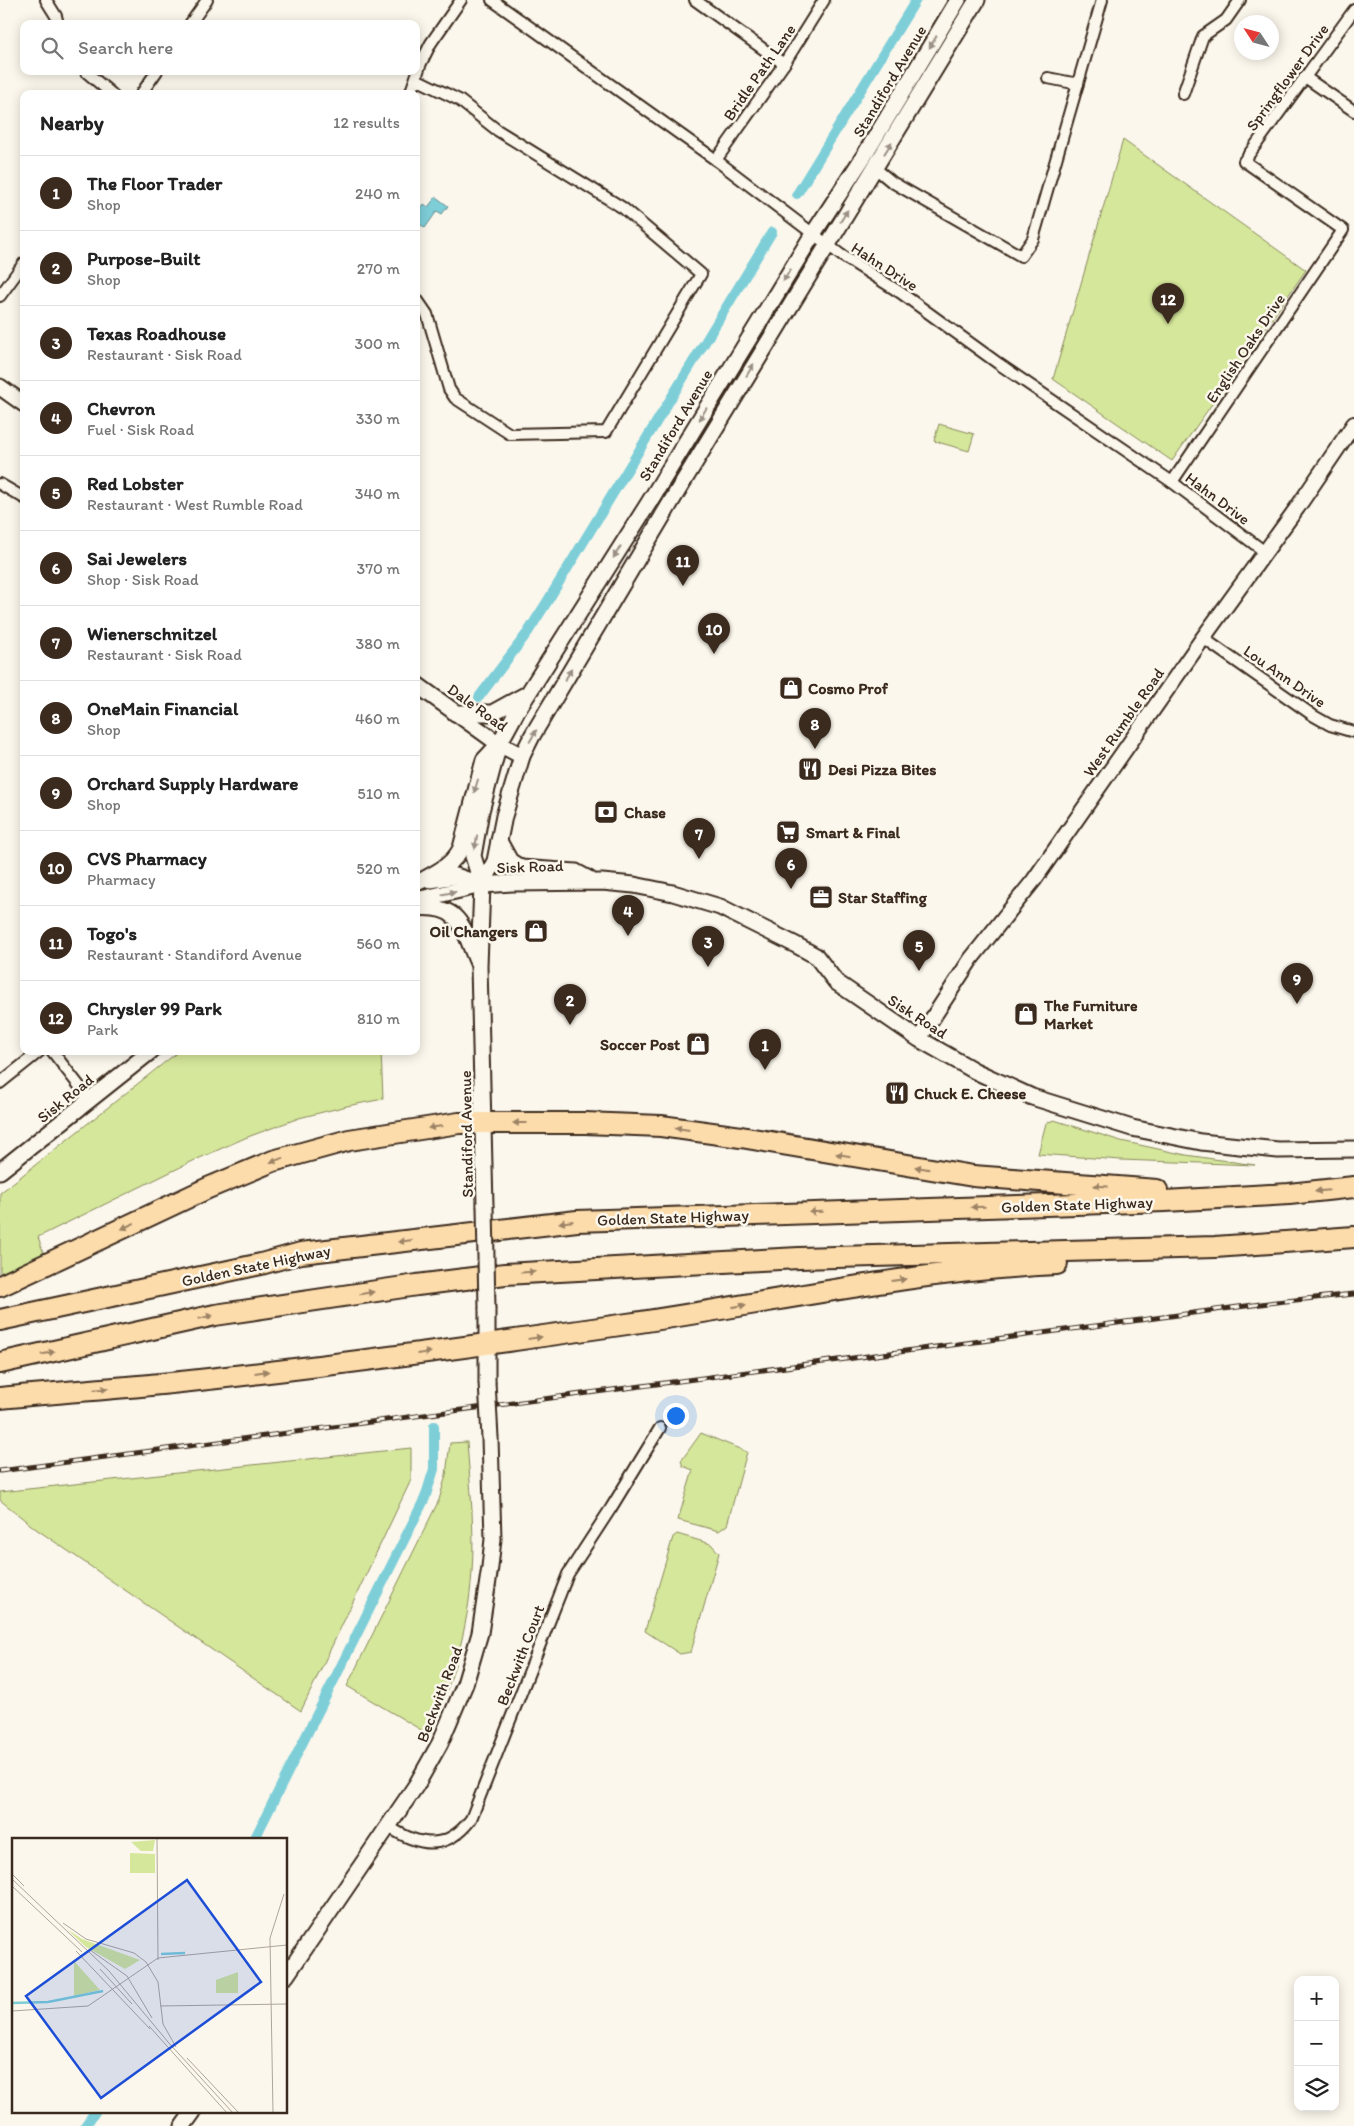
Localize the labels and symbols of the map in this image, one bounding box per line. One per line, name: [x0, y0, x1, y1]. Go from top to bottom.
north arrow: [1234, 15, 1279, 60]
street label: Bridle Path Lane: [719, 20, 800, 124]
street label: Springflower Drive: [1242, 20, 1333, 135]
street label: Standiford Avenue: [849, 22, 930, 141]
one-way arrow: [928, 35, 937, 48]
one-way arrow: [883, 141, 892, 154]
one-way arrow: [839, 210, 848, 223]
street label: Hahn Drive: [848, 238, 922, 295]
one-way arrow: [783, 269, 792, 282]
pin: 12: [1152, 283, 1184, 324]
street label: English Oaks Drive: [1202, 290, 1289, 407]
one-way arrow: [746, 364, 755, 377]
street label: Standiford Avenue: [635, 366, 716, 485]
one-way arrow: [698, 407, 707, 420]
street label: Hahn Drive: [1182, 468, 1254, 529]
pin: 11: [667, 545, 699, 586]
one-way arrow: [613, 546, 622, 559]
pin: 10: [698, 613, 730, 654]
street label: Lou Ann Drive: [1240, 641, 1330, 712]
street label: West Rumble Road: [1079, 664, 1168, 780]
one-way arrow: [564, 668, 573, 681]
shop icon: Cosmo Prof: [778, 675, 804, 701]
street label: Dale Road: [444, 679, 512, 736]
place label: Cosmo Prof: [808, 679, 889, 698]
pin: 8: [799, 708, 831, 749]
one-way arrow: [528, 730, 537, 743]
restaurant icon: Desi Pizza Bites: [797, 756, 823, 782]
place label: Desi Pizza Bites: [828, 760, 936, 779]
one-way arrow: [471, 778, 479, 793]
bank icon: Chase: [593, 799, 619, 825]
place label: Chase: [624, 803, 666, 822]
pin: 7: [683, 818, 715, 859]
supermarket icon: Smart & Final: [775, 819, 801, 845]
place label: Smart & Final: [806, 823, 901, 842]
one-way arrow: [471, 835, 479, 851]
pin: 6: [775, 848, 807, 889]
street label: Sisk Road: [496, 856, 564, 877]
office icon: Star Staffing: [808, 884, 834, 910]
one-way arrow: [441, 888, 457, 896]
place label: Star Staffing: [838, 888, 928, 908]
pin: 4: [612, 895, 644, 936]
shop icon: Oil Changers: [523, 918, 549, 944]
place label: Oil Changers: [430, 922, 518, 942]
pin: 3: [692, 926, 724, 967]
pin: 5: [903, 930, 935, 971]
pin: 9: [1281, 963, 1313, 1004]
pin: 2: [554, 984, 586, 1025]
street label: Sisk Road: [884, 990, 951, 1043]
place label: The Furniture Market: [1043, 996, 1138, 1033]
shop icon: The Furniture Market: [1013, 1001, 1039, 1027]
pin: 1: [749, 1029, 781, 1070]
shop icon: Soccer Post: [685, 1031, 711, 1057]
place label: Soccer Post: [600, 1035, 680, 1054]
street label: Sisk Road: [33, 1070, 98, 1127]
street label: Standiford Avenue: [456, 1070, 477, 1198]
restaurant icon: Chuck E. Cheese: [884, 1080, 910, 1106]
place label: Chuck E. Cheese: [914, 1084, 1027, 1103]
one-way arrow: [512, 1119, 528, 1127]
one-way arrow: [427, 1123, 443, 1131]
one-way arrow: [674, 1125, 690, 1133]
one-way arrow: [834, 1151, 850, 1159]
one-way arrow: [269, 1157, 284, 1164]
one-way arrow: [914, 1164, 930, 1172]
one-way arrow: [1093, 1182, 1109, 1190]
one-way arrow: [1313, 1187, 1329, 1195]
street label: Golden State Highway: [1001, 1192, 1154, 1217]
one-way arrow: [970, 1203, 986, 1211]
street label: Golden State Highway: [597, 1205, 750, 1230]
one-way arrow: [808, 1209, 824, 1217]
one-way arrow: [558, 1218, 574, 1226]
one-way arrow: [121, 1222, 135, 1230]
one-way arrow: [397, 1237, 413, 1245]
street label: Golden State Highway: [180, 1240, 333, 1291]
one-way arrow: [520, 1268, 536, 1276]
one-way arrow: [892, 1275, 908, 1283]
one-way arrow: [359, 1288, 375, 1296]
one-way arrow: [732, 1302, 748, 1310]
one-way arrow: [199, 1313, 214, 1321]
one-way arrow: [528, 1333, 544, 1341]
one-way arrow: [416, 1348, 432, 1356]
one-way arrow: [40, 1349, 55, 1357]
one-way arrow: [255, 1368, 271, 1376]
one-way arrow: [93, 1385, 109, 1393]
your location: [663, 1403, 689, 1429]
street label: Beckwith Court: [493, 1602, 548, 1708]
street label: Beckwith Road: [412, 1643, 467, 1745]
inset map: [12, 1838, 288, 2114]

